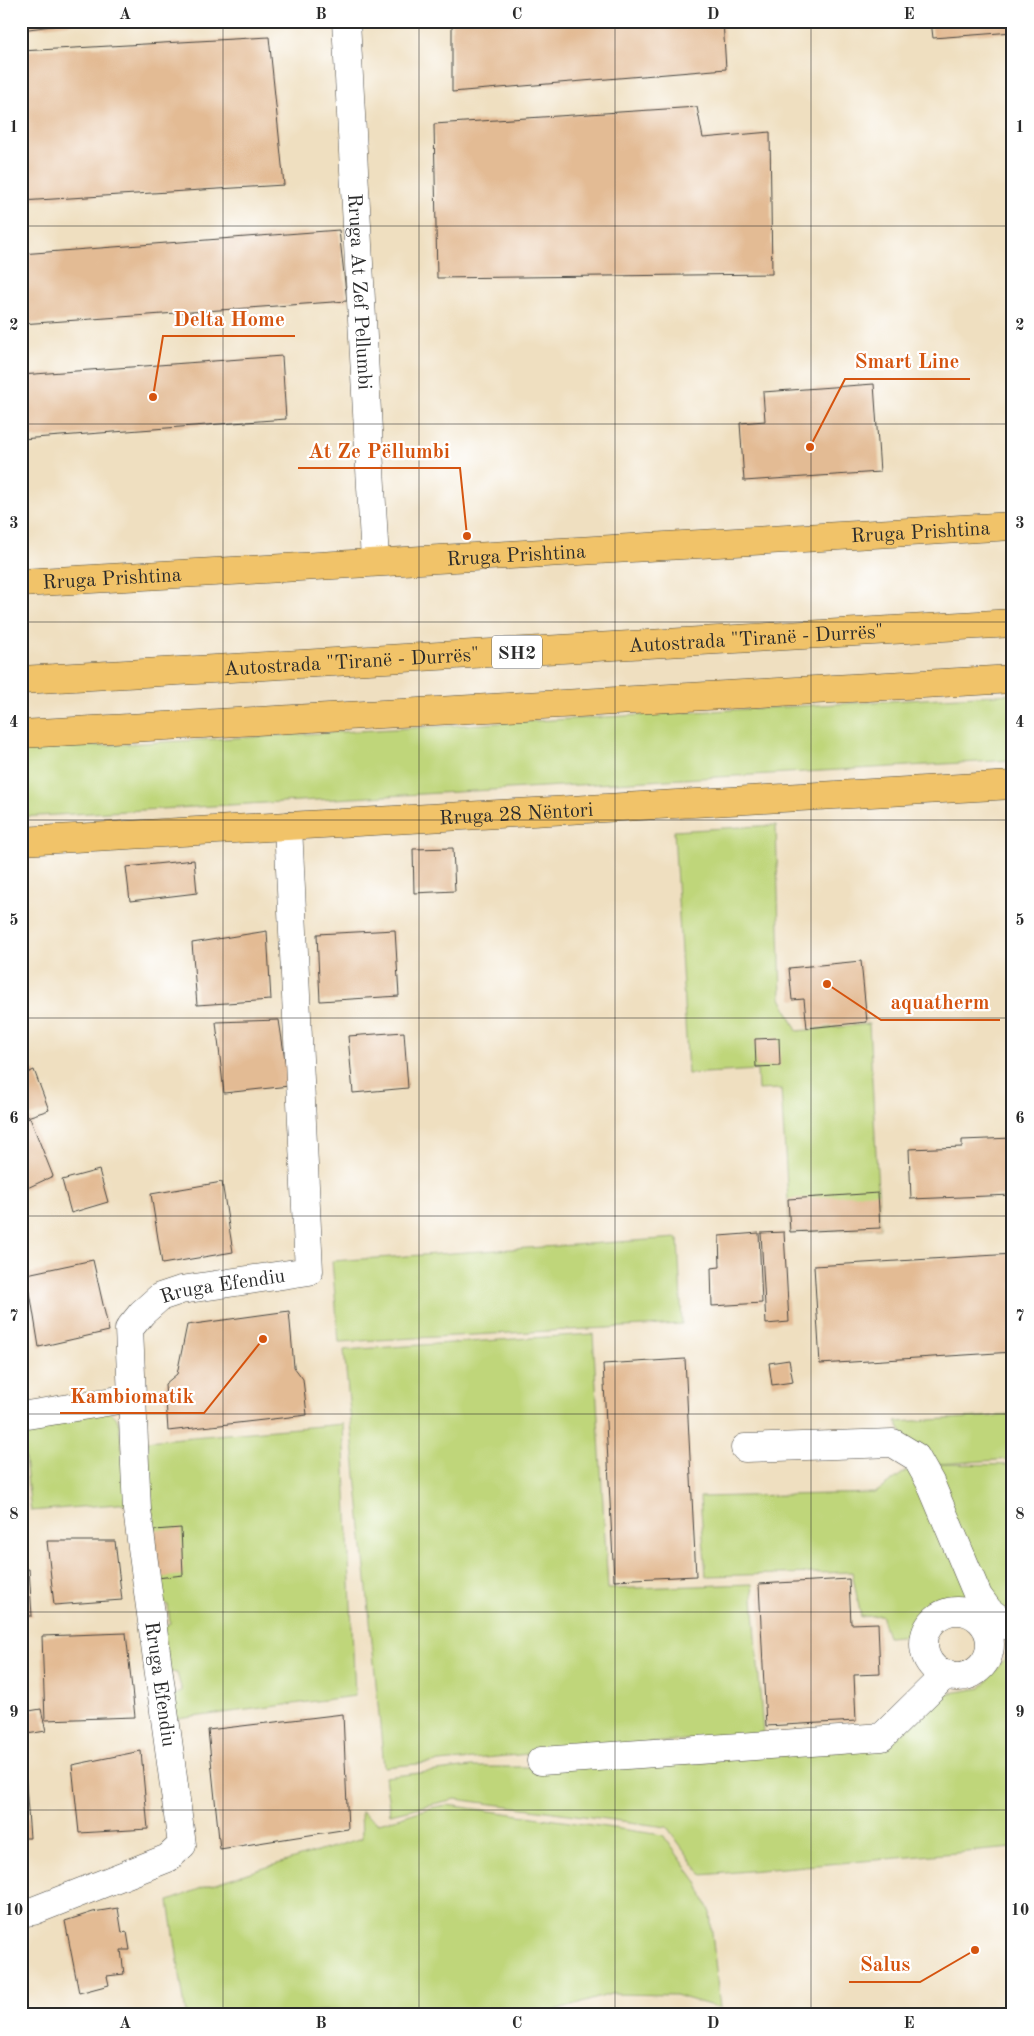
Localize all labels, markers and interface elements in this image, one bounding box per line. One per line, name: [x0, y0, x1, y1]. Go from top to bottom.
text: A: [119, 7, 131, 23]
text: B: [315, 7, 327, 23]
text: C: [512, 7, 522, 23]
text: D: [707, 7, 719, 23]
text: E: [903, 7, 915, 23]
text: 1: [9, 120, 19, 136]
text: 1: [1015, 120, 1025, 136]
street label: Rruga At Zef Pellumbi: [343, 193, 374, 390]
callout: Delta Home: [163, 300, 295, 336]
text: Delta Home: [173, 310, 285, 331]
text: 2: [9, 318, 19, 334]
text: 2: [1015, 318, 1025, 334]
callout: Smart Line: [845, 343, 970, 379]
text: Smart Line: [855, 352, 960, 373]
callout: At Ze Pëllumbi: [298, 432, 460, 468]
text: At Ze Pëllumbi: [308, 442, 450, 463]
text: 3: [9, 516, 19, 532]
text: 3: [1015, 516, 1025, 532]
street label: Rruga Prishtina: [850, 519, 991, 547]
street label: Rruga Prishtina: [446, 543, 587, 571]
street label: Rruga Prishtina: [42, 566, 182, 594]
street label: Autostrada "Tiranë - Durrës": [628, 622, 884, 657]
road number: SH2: [492, 636, 542, 669]
street label: Autostrada "Tiranë - Durrës": [223, 646, 480, 680]
text: 4: [9, 715, 19, 731]
text: 4: [1015, 715, 1025, 731]
street label: Rruga 28 Nëntori: [439, 801, 594, 829]
text: 5: [9, 913, 19, 929]
text: 5: [1015, 913, 1025, 929]
callout: aquatherm: [881, 984, 1000, 1020]
text: aquatherm: [890, 993, 990, 1014]
text: 6: [9, 1111, 19, 1127]
text: 6: [1015, 1111, 1025, 1127]
street label: Rruga Efendiu: [158, 1267, 287, 1308]
text: 7: [9, 1309, 19, 1325]
text: 7: [1015, 1309, 1025, 1325]
callout: Kambiomatik: [60, 1377, 204, 1413]
text: Kambiomatik: [70, 1387, 195, 1408]
text: 8: [9, 1507, 19, 1523]
text: 8: [1015, 1507, 1025, 1523]
street label: Rruga Efendiu: [140, 1620, 178, 1749]
text: 9: [9, 1705, 19, 1721]
text: 9: [1015, 1705, 1025, 1721]
text: 10: [5, 1903, 23, 1919]
text: 10: [1011, 1903, 1029, 1919]
callout: Salus: [849, 1946, 920, 1982]
text: Salus: [860, 1955, 910, 1976]
text: A: [119, 2016, 131, 2032]
text: B: [315, 2016, 327, 2032]
text: C: [512, 2016, 522, 2032]
text: D: [707, 2016, 719, 2032]
text: E: [903, 2016, 915, 2032]

